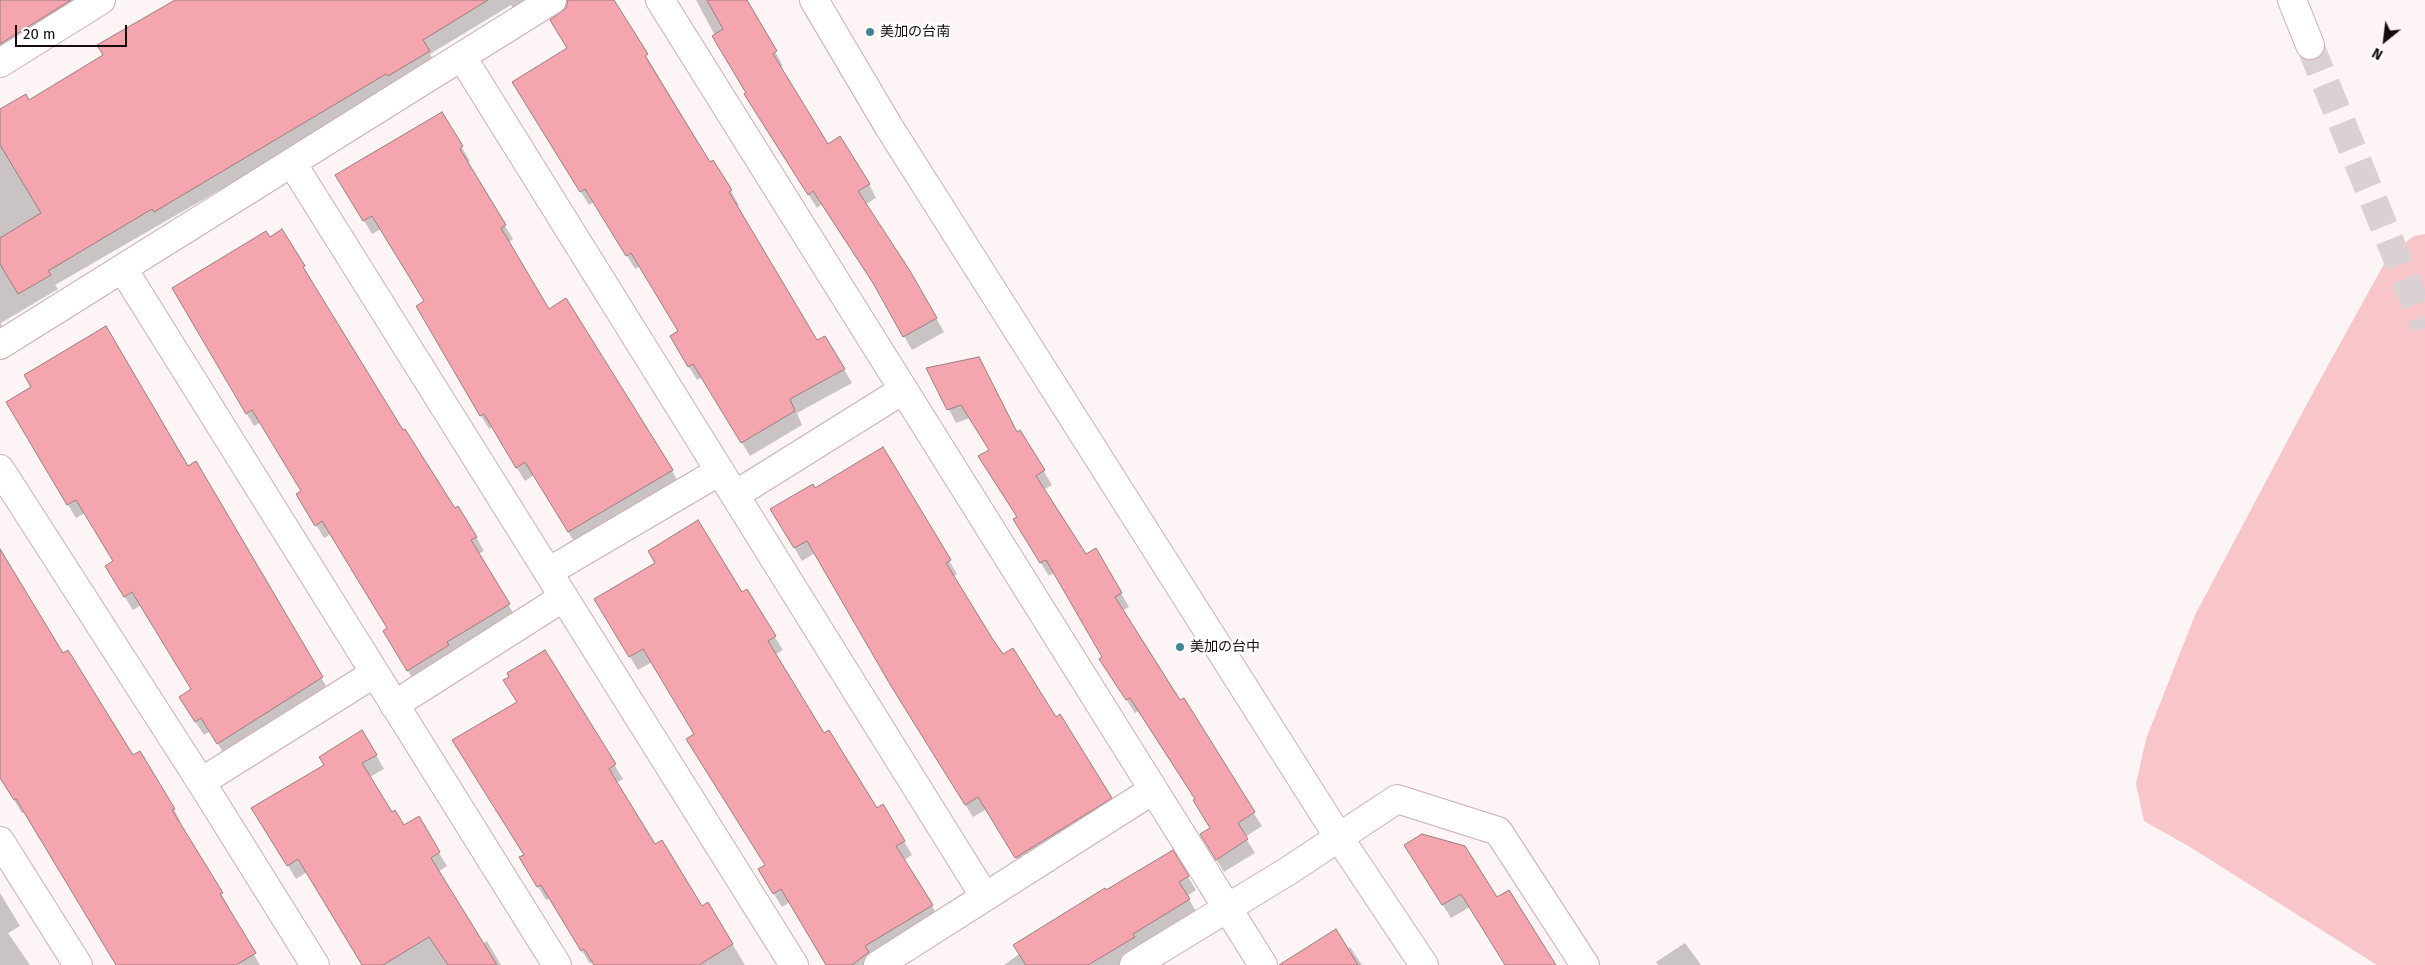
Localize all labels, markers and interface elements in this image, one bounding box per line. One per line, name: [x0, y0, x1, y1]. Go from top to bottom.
scale bar: [18, 15, 130, 47]
north arrow: [2360, 15, 2410, 65]
place label: 美加の台南: [880, 24, 950, 40]
text: 20 m: [23, 25, 56, 43]
marker: 美加の台南: [864, 26, 876, 38]
text: N: [2369, 44, 2386, 63]
place label: 美加の台中: [1190, 639, 1260, 655]
marker: 美加の台中: [1174, 641, 1186, 653]

